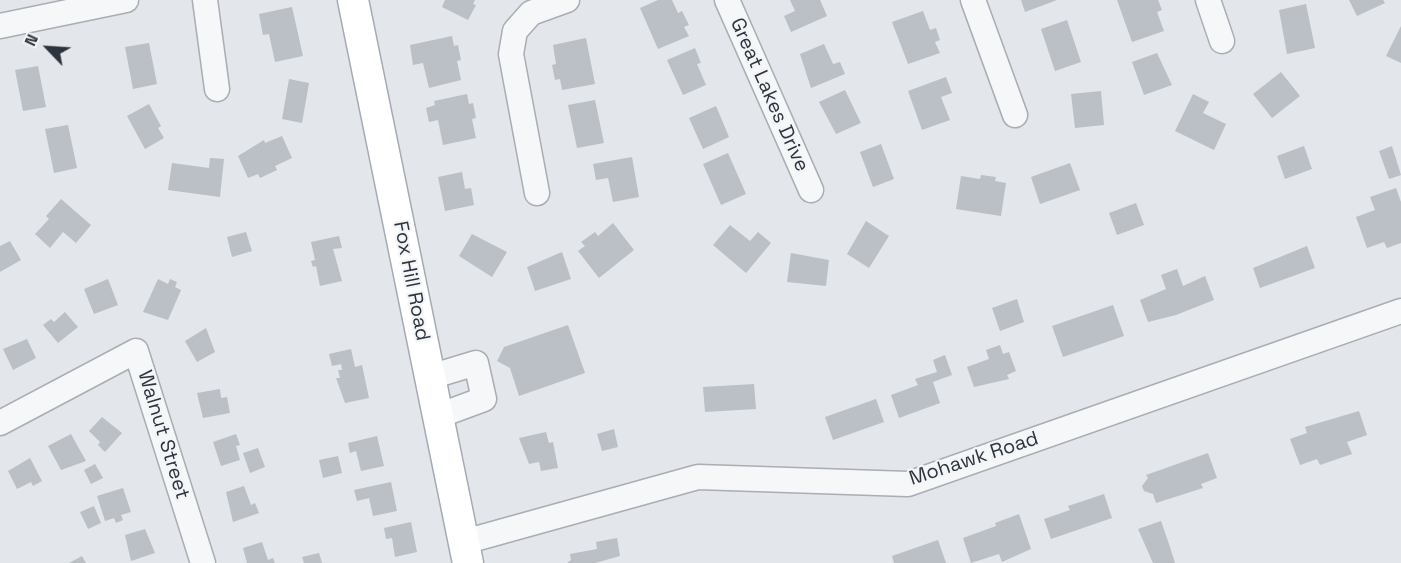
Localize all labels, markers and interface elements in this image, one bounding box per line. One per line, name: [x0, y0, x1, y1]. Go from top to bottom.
street label: Great Lakes Drive: [724, 15, 814, 175]
north arrow: [18, 18, 78, 78]
text: N: [19, 31, 43, 49]
street label: Fox Hill Road: [388, 219, 434, 343]
street label: Walnut Street: [132, 368, 194, 502]
street label: Mohawk Road: [906, 427, 1042, 491]

